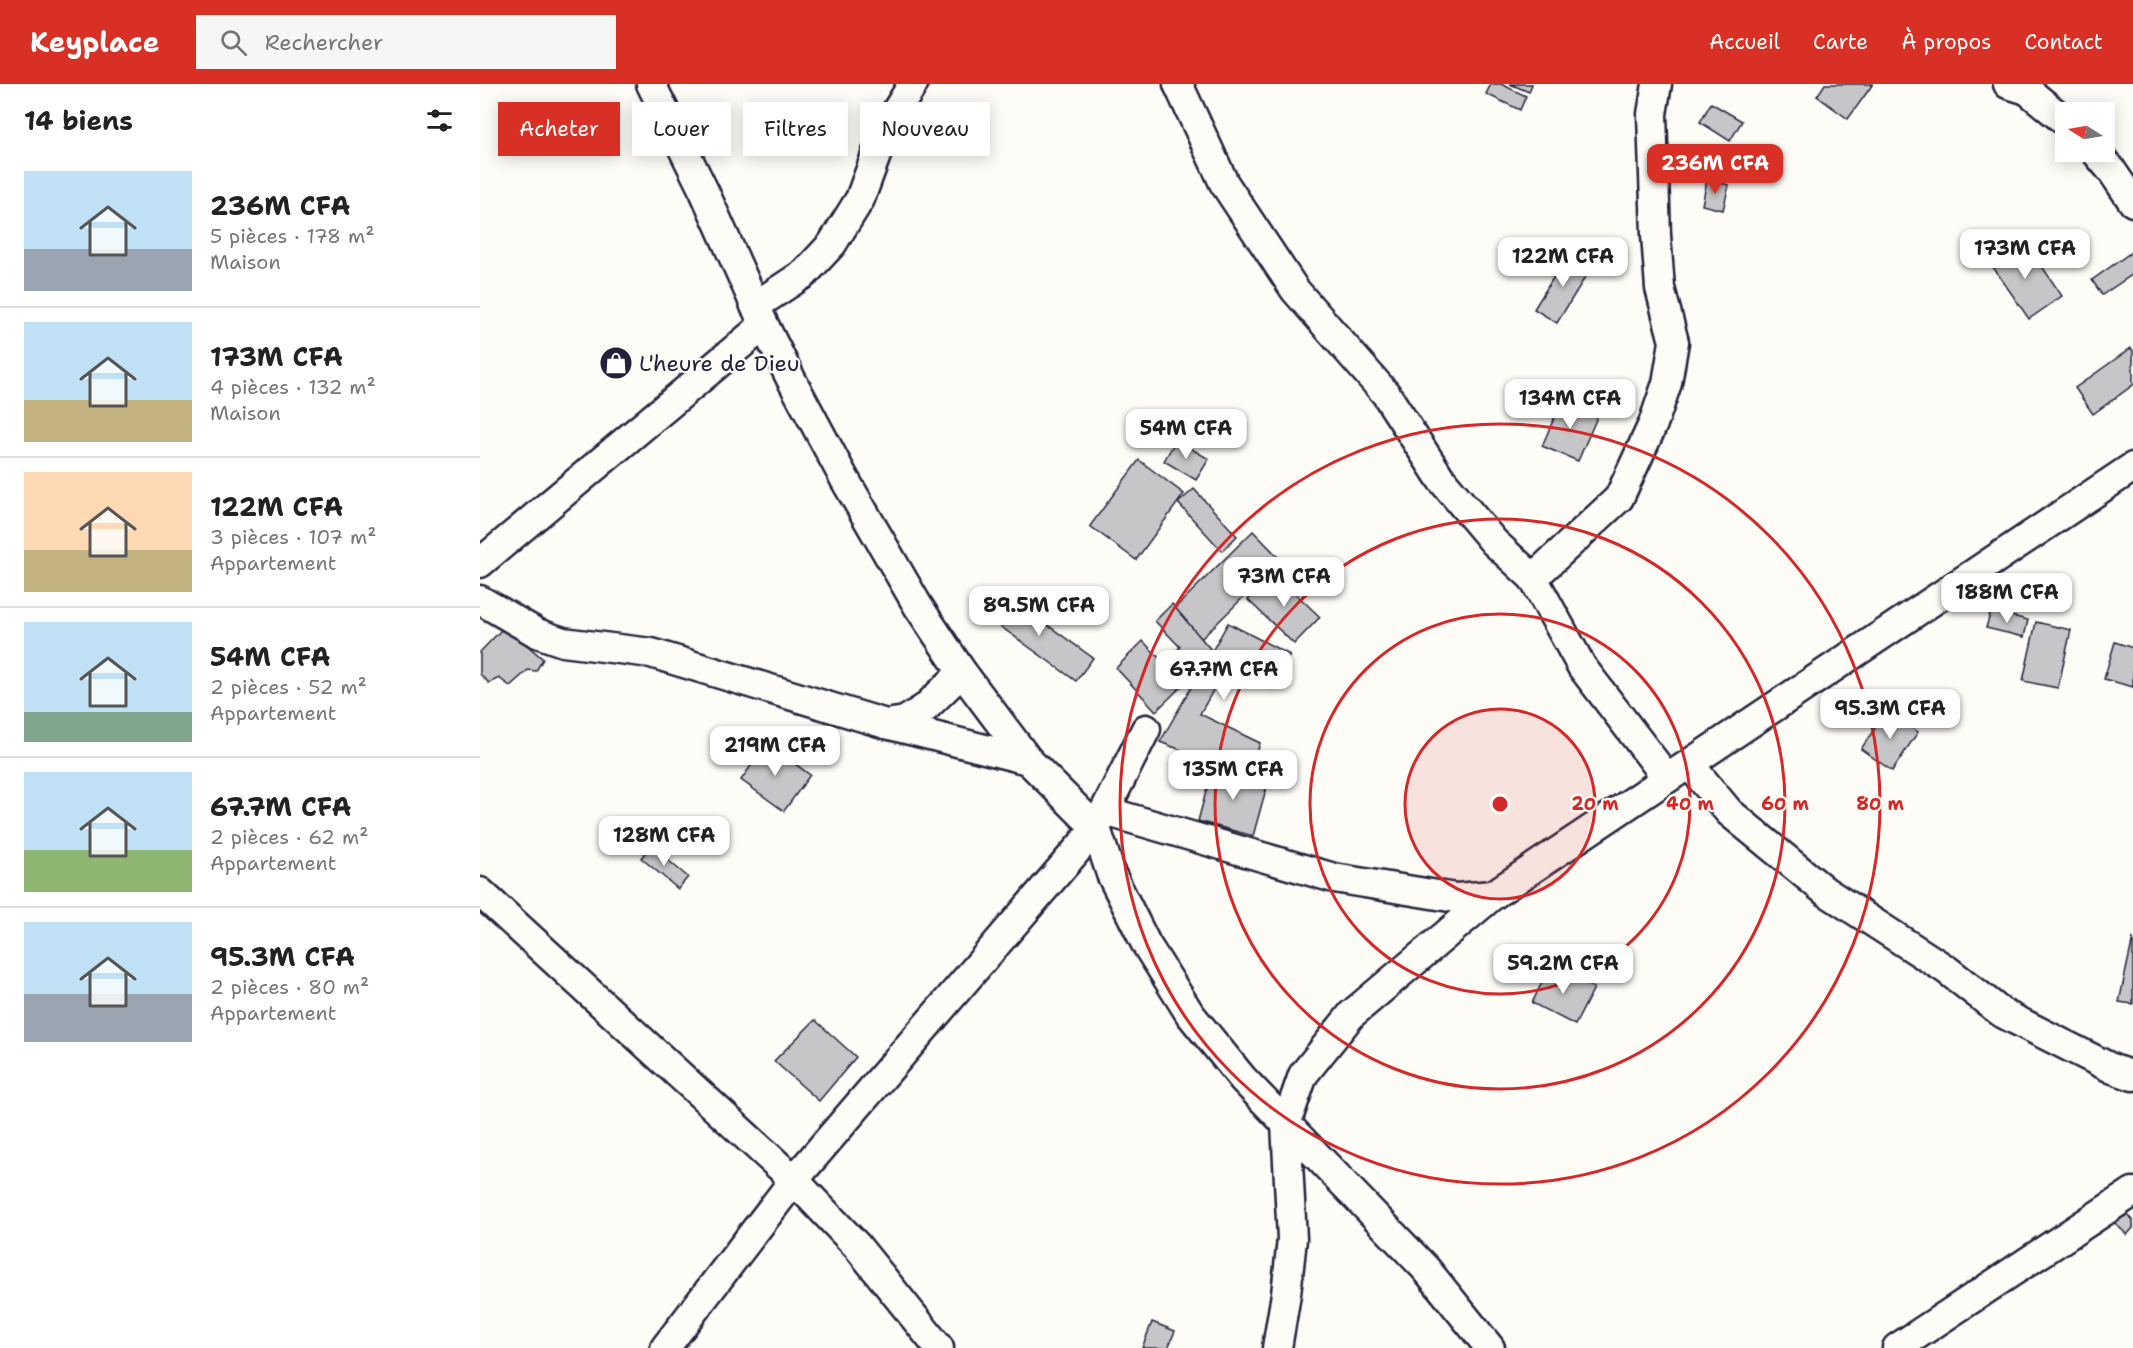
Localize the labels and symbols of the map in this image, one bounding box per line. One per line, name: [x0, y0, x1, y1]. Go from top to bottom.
north arrow: [2055, 102, 2115, 162]
pin: 236M CFA: [1653, 144, 1777, 195]
pin: 173M CFA: [1963, 229, 2087, 280]
pin: 122M CFA: [1501, 237, 1625, 288]
shop icon: L'heure de Dieu: [598, 345, 634, 381]
place label: L'heure de Dieu: [639, 349, 799, 378]
pin: 134M CFA: [1508, 379, 1632, 430]
pin: 54M CFA: [1131, 409, 1241, 460]
pin: 73M CFA: [1229, 557, 1339, 608]
pin: 188M CFA: [1945, 573, 2069, 624]
pin: 89.5M CFA: [970, 586, 1108, 637]
pin: 67.7M CFA: [1155, 650, 1293, 701]
pin: 95.3M CFA: [1821, 689, 1959, 740]
pin: 219M CFA: [713, 726, 837, 777]
pin: 135M CFA: [1171, 750, 1295, 801]
text: 20 m: [1571, 792, 1619, 816]
text: 40 m: [1666, 792, 1714, 816]
text: 60 m: [1761, 792, 1809, 816]
text: 80 m: [1856, 792, 1904, 816]
centre of rings: [1490, 794, 1510, 814]
pin: 128M CFA: [602, 816, 726, 867]
pin: 59.2M CFA: [1494, 944, 1632, 995]

